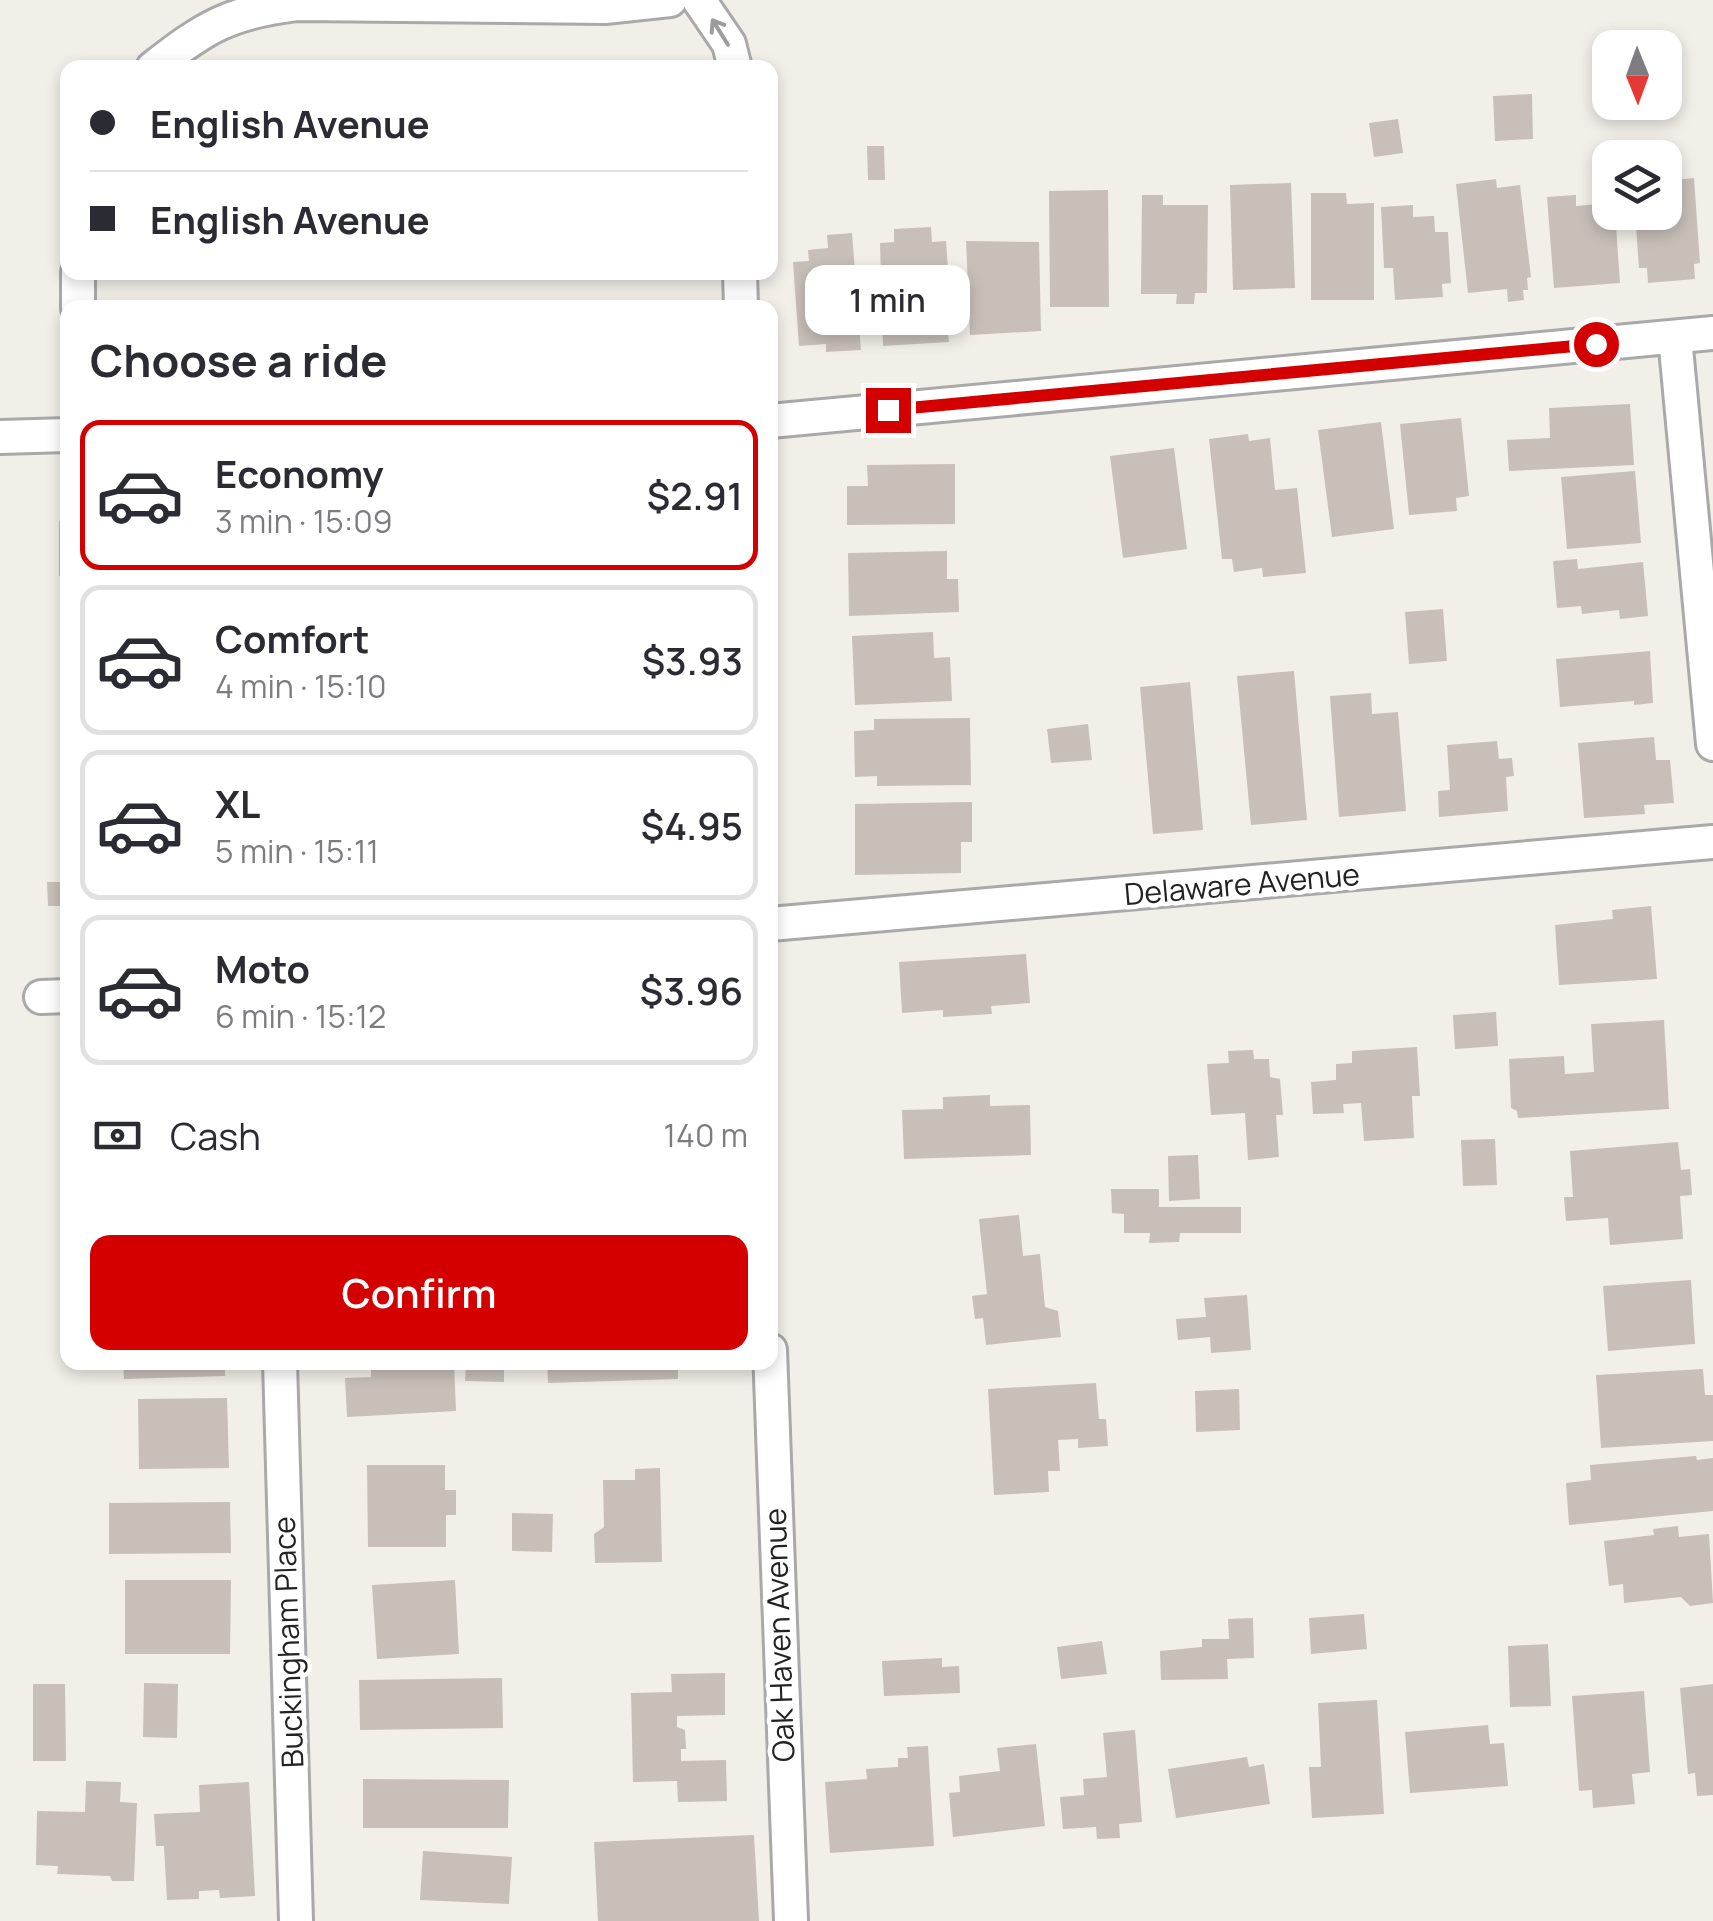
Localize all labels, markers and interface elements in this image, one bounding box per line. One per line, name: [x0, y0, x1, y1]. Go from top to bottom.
one-way arrow: [710, 19, 731, 47]
north arrow: [1592, 30, 1682, 120]
map controls: [1592, 30, 1682, 230]
text: English Avenue: [150, 97, 430, 149]
button: layers: [1592, 140, 1682, 230]
text: English Avenue: [150, 193, 430, 245]
callout: 1 min: [806, 265, 970, 335]
text: 1 min: [849, 278, 926, 322]
route start: [1574, 322, 1619, 367]
text: Choose a ride: [90, 329, 387, 391]
route end: [866, 388, 911, 433]
text: Economy: [215, 447, 384, 499]
icon: car: [95, 450, 185, 540]
text: $2.91: [647, 469, 743, 521]
text: 3 min · 15:09: [215, 499, 393, 543]
text: Comfort: [215, 612, 369, 664]
icon: car: [95, 615, 185, 705]
text: $3.93: [642, 634, 743, 686]
text: 4 min · 15:10: [215, 664, 386, 708]
text: XL: [215, 777, 260, 829]
icon: car: [95, 780, 185, 870]
text: $4.95: [641, 799, 743, 851]
text: 5 min · 15:11: [215, 829, 379, 873]
street label: Delaware Avenue: [1122, 853, 1361, 914]
text: Moto: [215, 942, 310, 994]
icon: car: [95, 945, 185, 1035]
text: $3.96: [640, 964, 743, 1016]
text: 6 min · 15:12: [215, 994, 386, 1038]
icon: cash: [90, 1108, 145, 1163]
text: Cash: [170, 1109, 261, 1161]
text: 140 m: [664, 1113, 748, 1157]
button: Confirm: [90, 1235, 748, 1350]
street label: Oak Haven Avenue: [754, 1507, 803, 1763]
street label: Buckingham Place: [263, 1516, 312, 1769]

